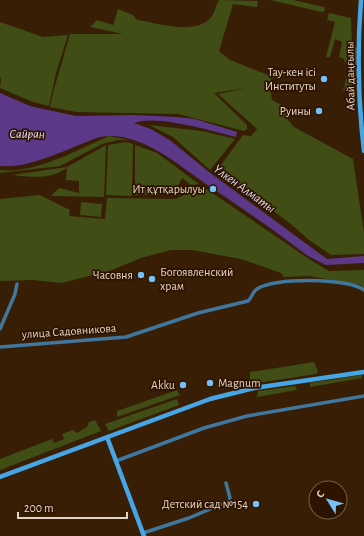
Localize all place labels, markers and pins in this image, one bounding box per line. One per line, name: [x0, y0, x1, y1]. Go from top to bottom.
place label: Тау-кен ісі Институты: [265, 66, 316, 93]
marker: Тау-кен ісі Институты: [319, 74, 329, 84]
place label: Руины: [280, 105, 311, 118]
marker: Руины: [314, 106, 324, 116]
place label: Ит құтқарылуы: [132, 183, 205, 196]
marker: Ит құтқарылуы: [208, 184, 218, 194]
place label: Богоявленский храм: [160, 266, 233, 292]
place label: Часовня: [93, 269, 133, 281]
marker: Часовня: [136, 270, 146, 280]
marker: Богоявленский храм: [147, 274, 157, 284]
place label: Magnum: [218, 377, 261, 389]
marker: Magnum: [205, 378, 215, 388]
place label: Akku: [151, 379, 175, 391]
marker: Akku: [178, 380, 188, 390]
place label: Детский сад №154: [162, 498, 248, 510]
marker: Детский сад №154: [251, 499, 261, 509]

